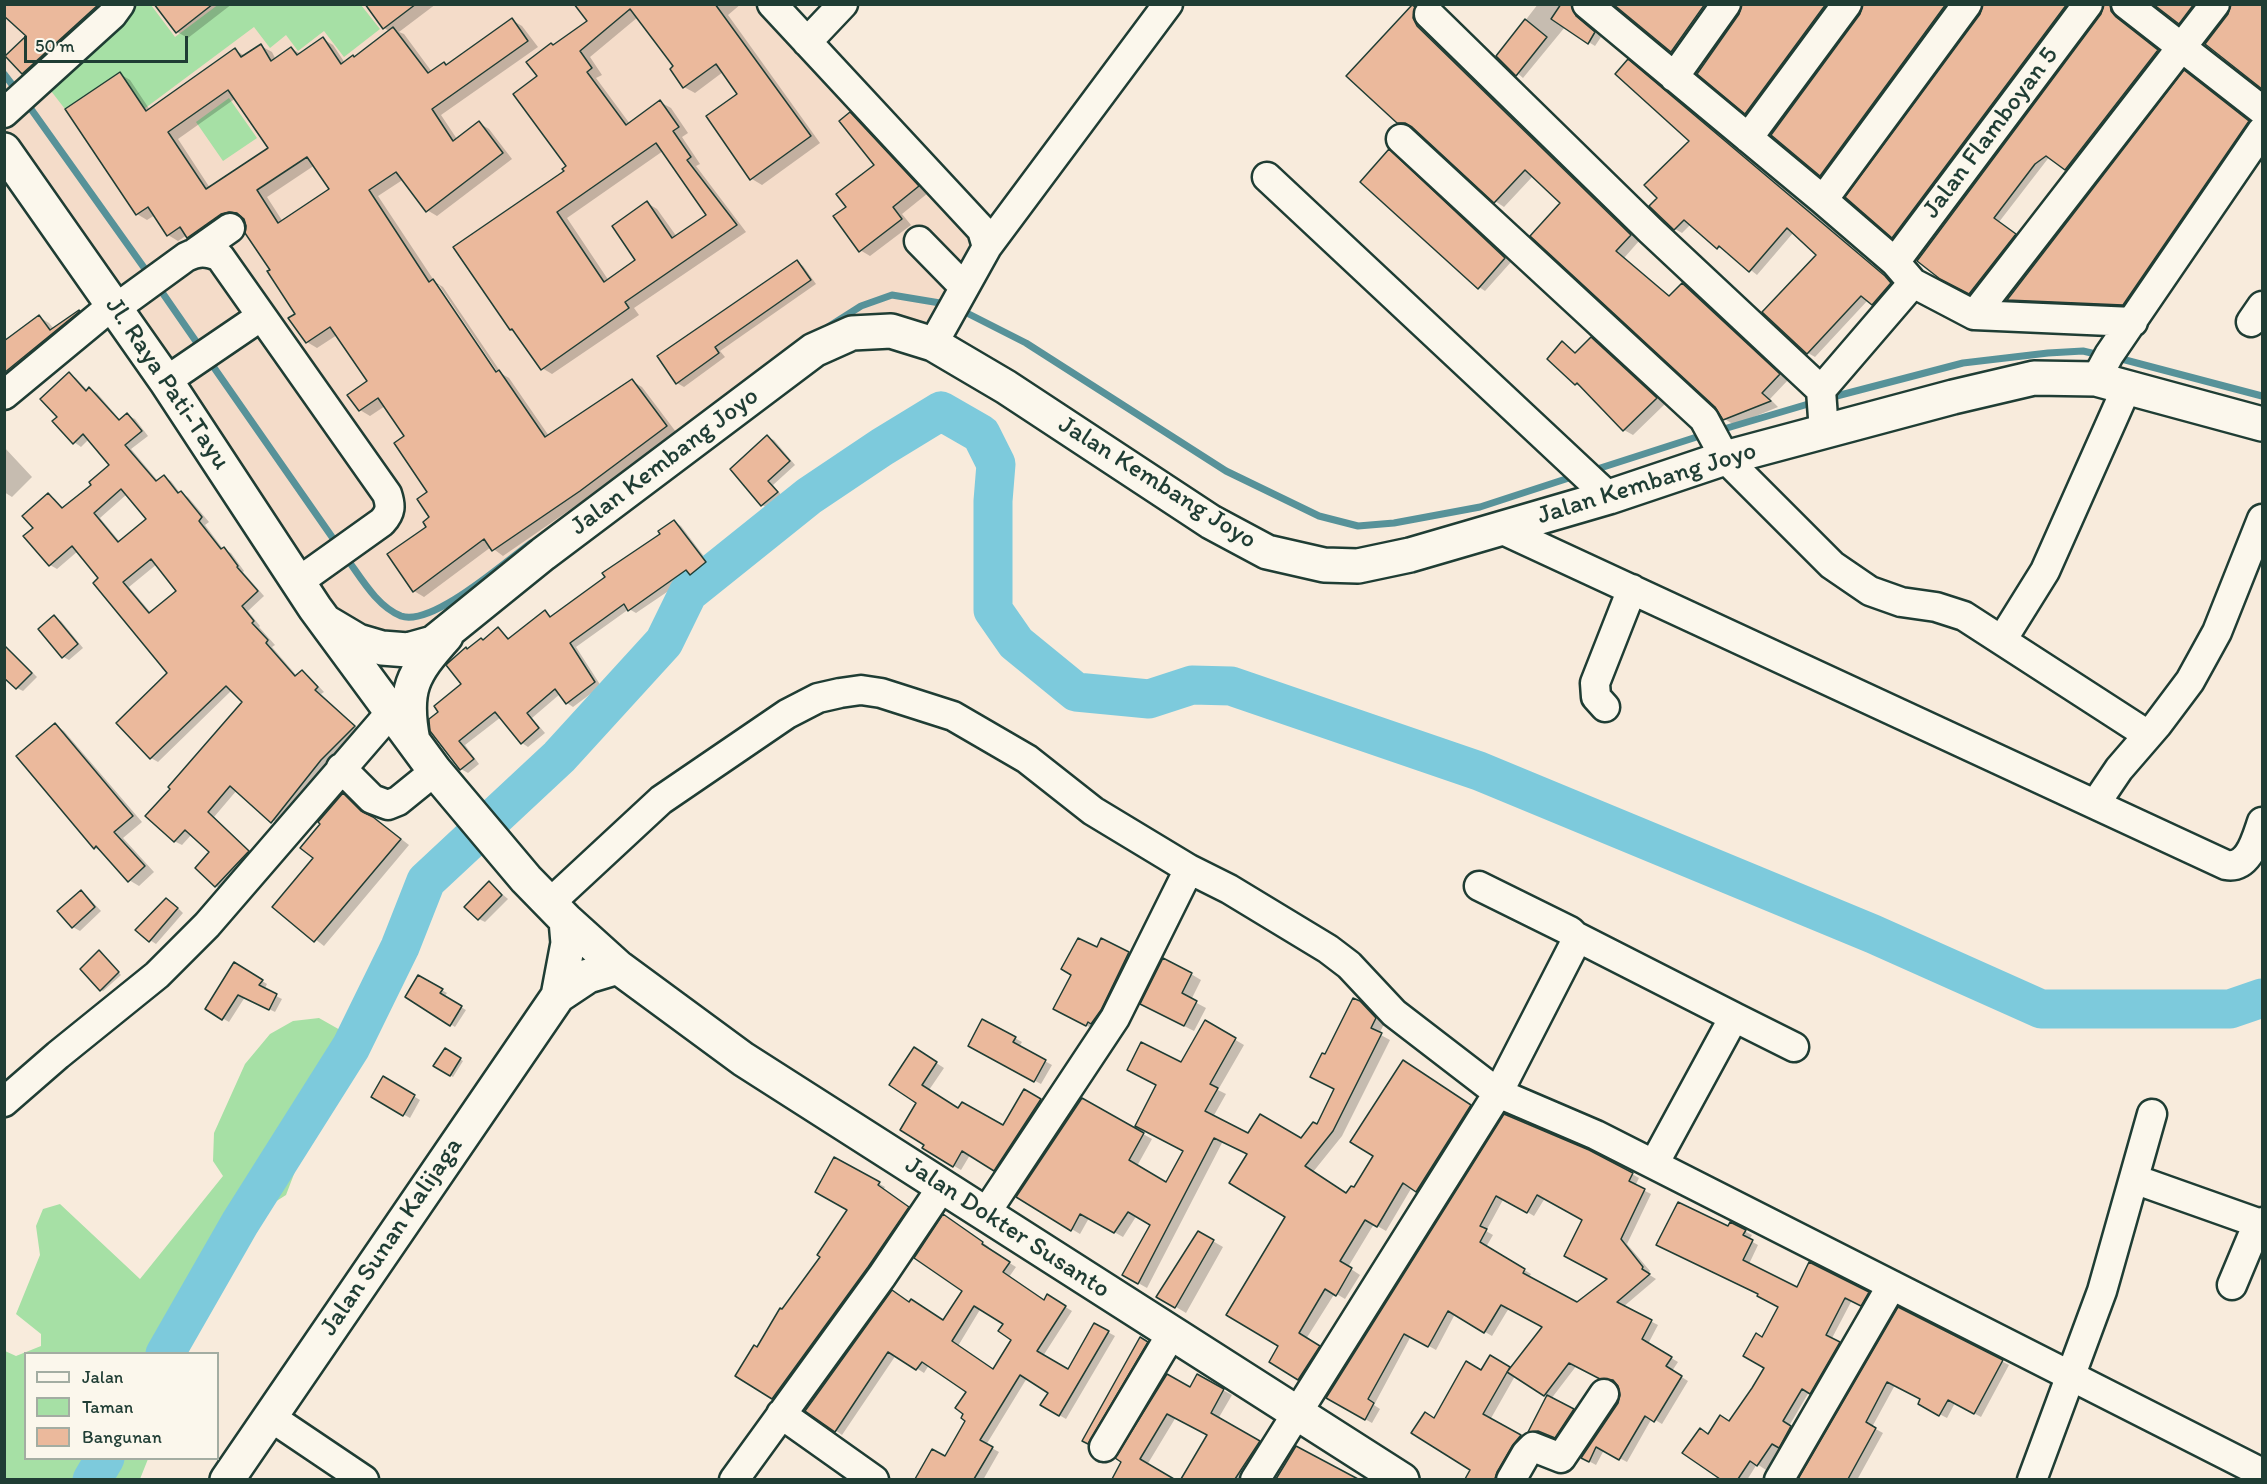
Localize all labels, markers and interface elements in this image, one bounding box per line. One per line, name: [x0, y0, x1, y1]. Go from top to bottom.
scale bar: [27, 24, 190, 62]
text: 50 m: [35, 35, 75, 57]
street label: Jalan Flamboyan 5: [1916, 41, 2066, 225]
street label: Jl. Raya Pati-Tayu: [98, 292, 236, 476]
street label: Jalan Kembang Joyo: [565, 381, 765, 543]
street label: Jalan Kembang Joyo: [1052, 410, 1262, 556]
street label: Jalan Kembang Joyo: [1534, 436, 1760, 532]
street label: Jalan Sunan Kalijaga: [314, 1132, 470, 1342]
street label: Jalan Dokter Susanto: [899, 1150, 1115, 1306]
legend: [24, 1352, 219, 1460]
text: Jalan: [82, 1366, 123, 1388]
text: Taman: [82, 1396, 133, 1418]
text: Bangunan: [82, 1426, 162, 1448]

